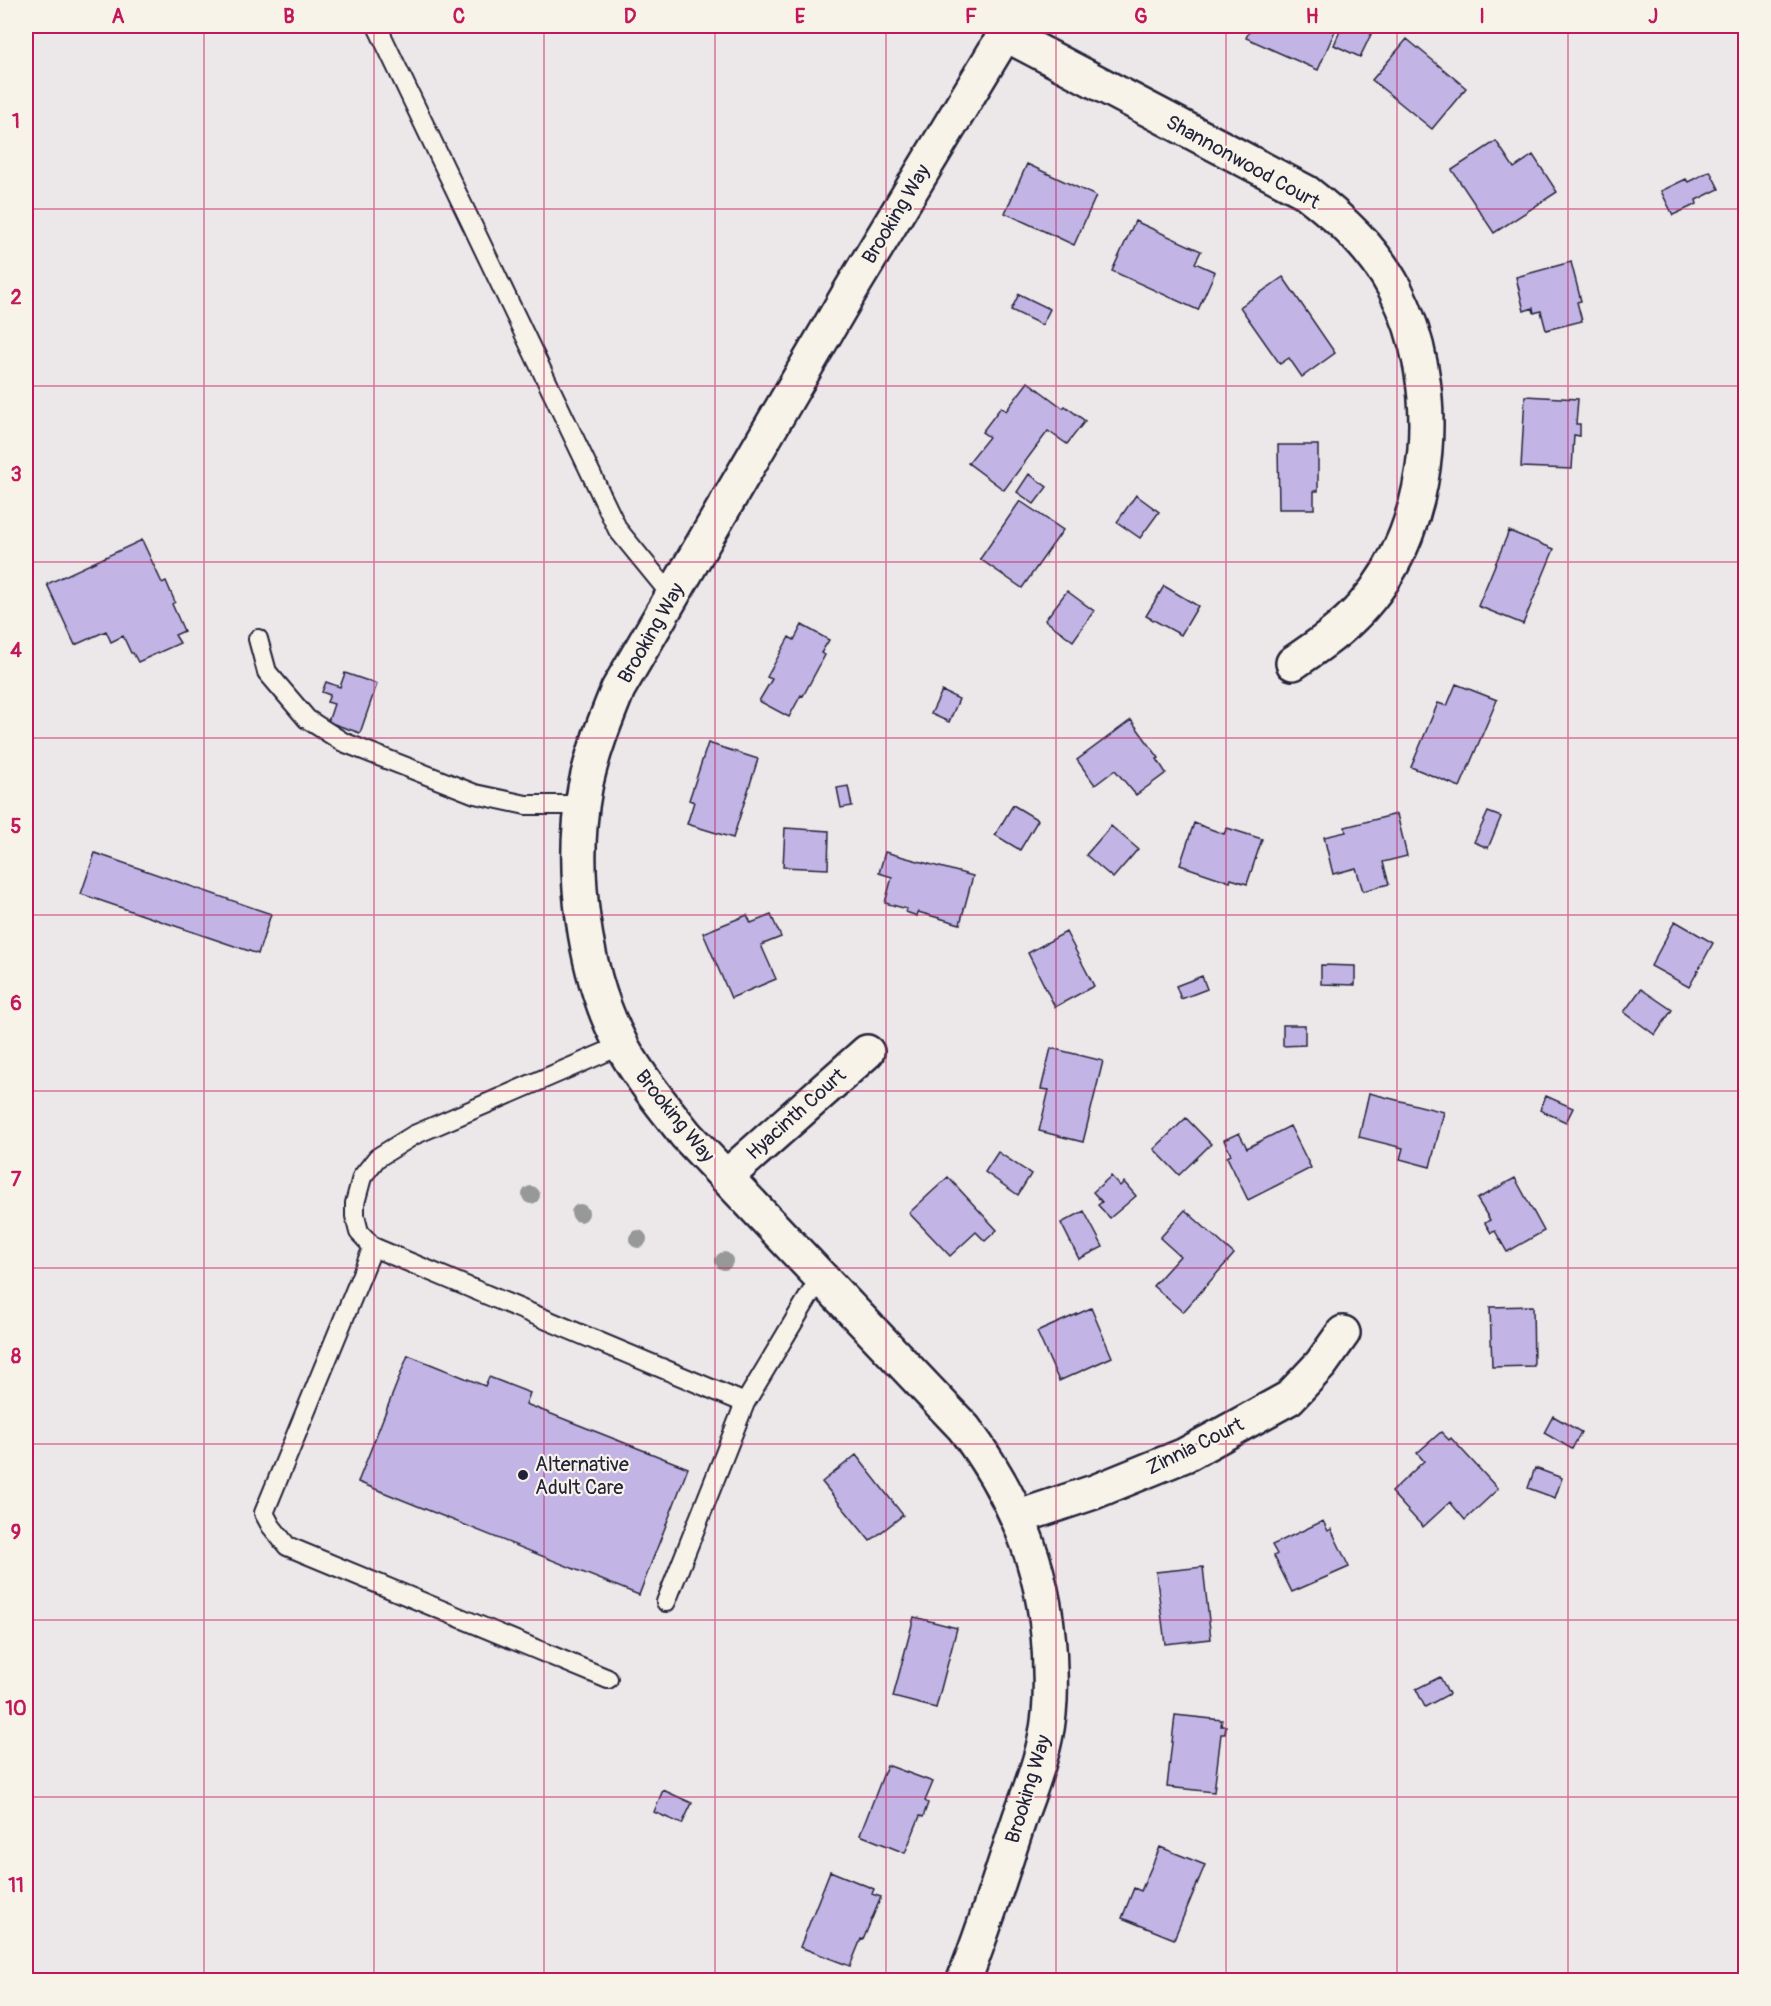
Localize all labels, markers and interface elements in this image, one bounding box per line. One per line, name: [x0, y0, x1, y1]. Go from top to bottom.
text: A: [112, 4, 125, 29]
text: B: [283, 4, 295, 29]
text: C: [453, 4, 465, 29]
text: D: [624, 4, 637, 29]
text: E: [795, 4, 806, 29]
text: F: [965, 4, 977, 29]
text: G: [1134, 4, 1148, 29]
text: H: [1306, 4, 1319, 29]
text: I: [1479, 4, 1485, 29]
text: J: [1648, 4, 1658, 29]
text: 1: [12, 109, 20, 134]
street label: Shannonwood Court: [1162, 109, 1325, 215]
street label: Brooking Way: [856, 159, 936, 268]
text: 2: [10, 285, 22, 310]
text: 3: [10, 462, 22, 487]
street label: Brooking Way: [612, 578, 690, 688]
text: 4: [10, 638, 22, 663]
text: 5: [11, 814, 22, 839]
text: 6: [10, 991, 22, 1016]
street label: Hyacinth Court: [741, 1062, 852, 1165]
street label: Brooking Way: [630, 1065, 720, 1168]
text: 7: [11, 1167, 22, 1192]
text: 8: [11, 1344, 21, 1369]
street label: Zinnia Court: [1142, 1411, 1249, 1480]
place label: Alternative Adult Care: [535, 1452, 629, 1500]
marker: Alternative Adult Care: [516, 1468, 530, 1482]
text: 9: [11, 1520, 21, 1545]
text: 10: [5, 1696, 27, 1721]
street label: Brooking Way: [1000, 1731, 1056, 1846]
text: 11: [8, 1873, 24, 1898]

